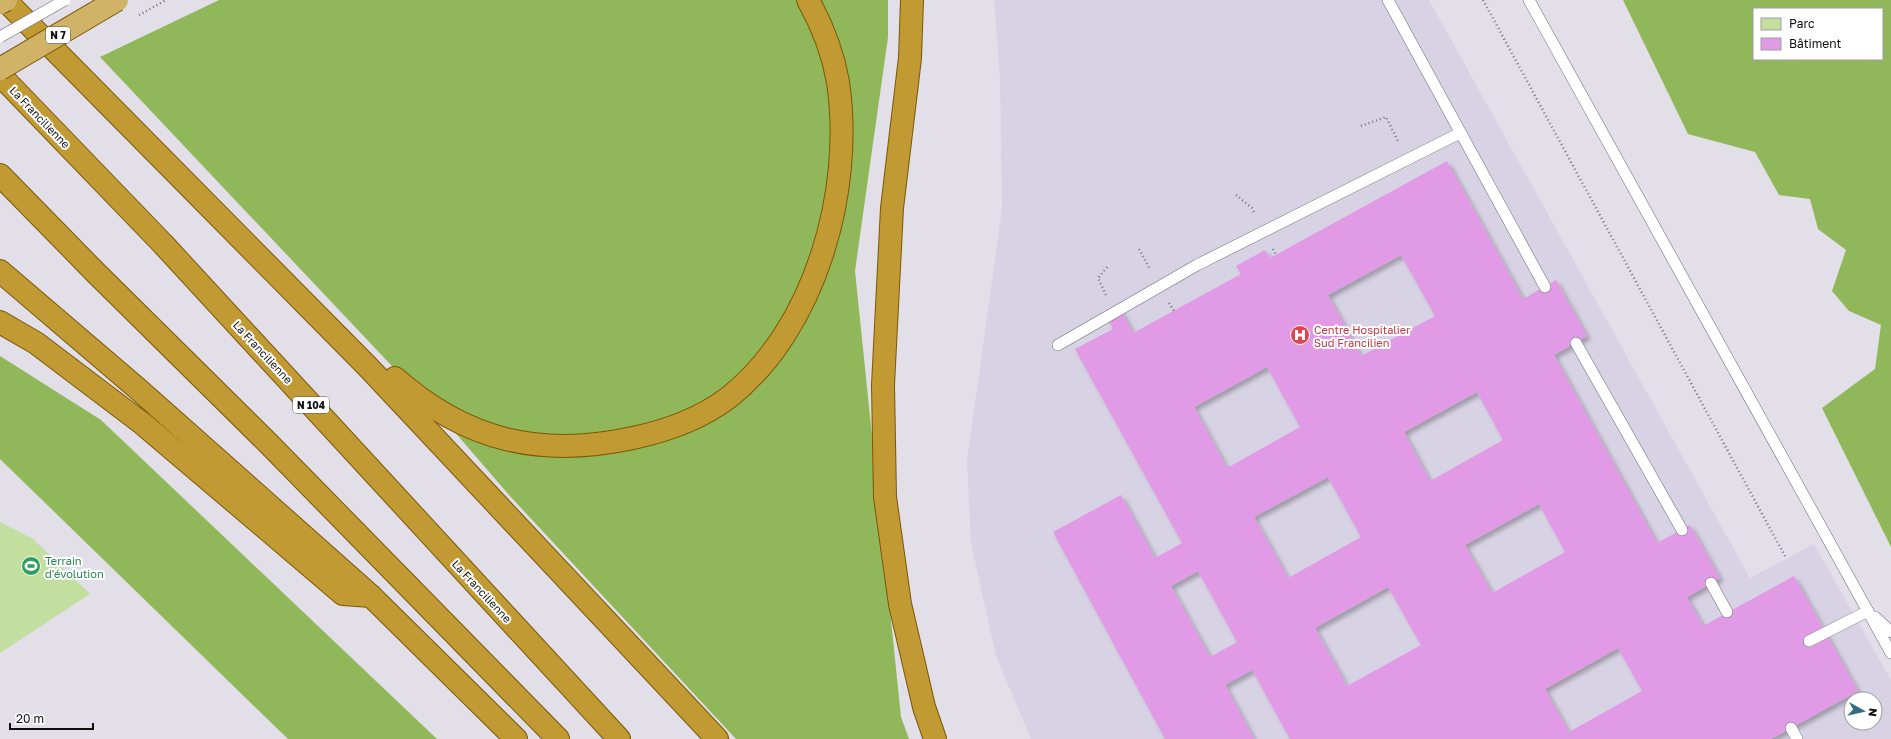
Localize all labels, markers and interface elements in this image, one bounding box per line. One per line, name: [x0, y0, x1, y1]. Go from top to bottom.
legend: [1753, 8, 1883, 60]
text: Parc: [1789, 16, 1815, 31]
road number: N 7: [46, 27, 70, 43]
text: Bâtiment: [1789, 36, 1842, 51]
street label: La Francilienne: [7, 83, 73, 151]
street label: La Francilienne: [231, 318, 295, 386]
place label: Centre Hospitalier Sud Francilien: [1314, 323, 1411, 349]
hospital icon: Centre Hospitalier Sud Francilien: [1289, 324, 1311, 346]
road number: N 104: [293, 397, 329, 413]
place label: Terrain d'évolution: [45, 554, 104, 580]
sports icon: Terrain d'évolution: [20, 555, 42, 577]
street label: La Francilienne: [450, 557, 514, 625]
north arrow: [1843, 691, 1883, 731]
scale bar: [10, 705, 93, 731]
text: N: [1866, 707, 1880, 718]
text: 20 m: [16, 711, 44, 726]

